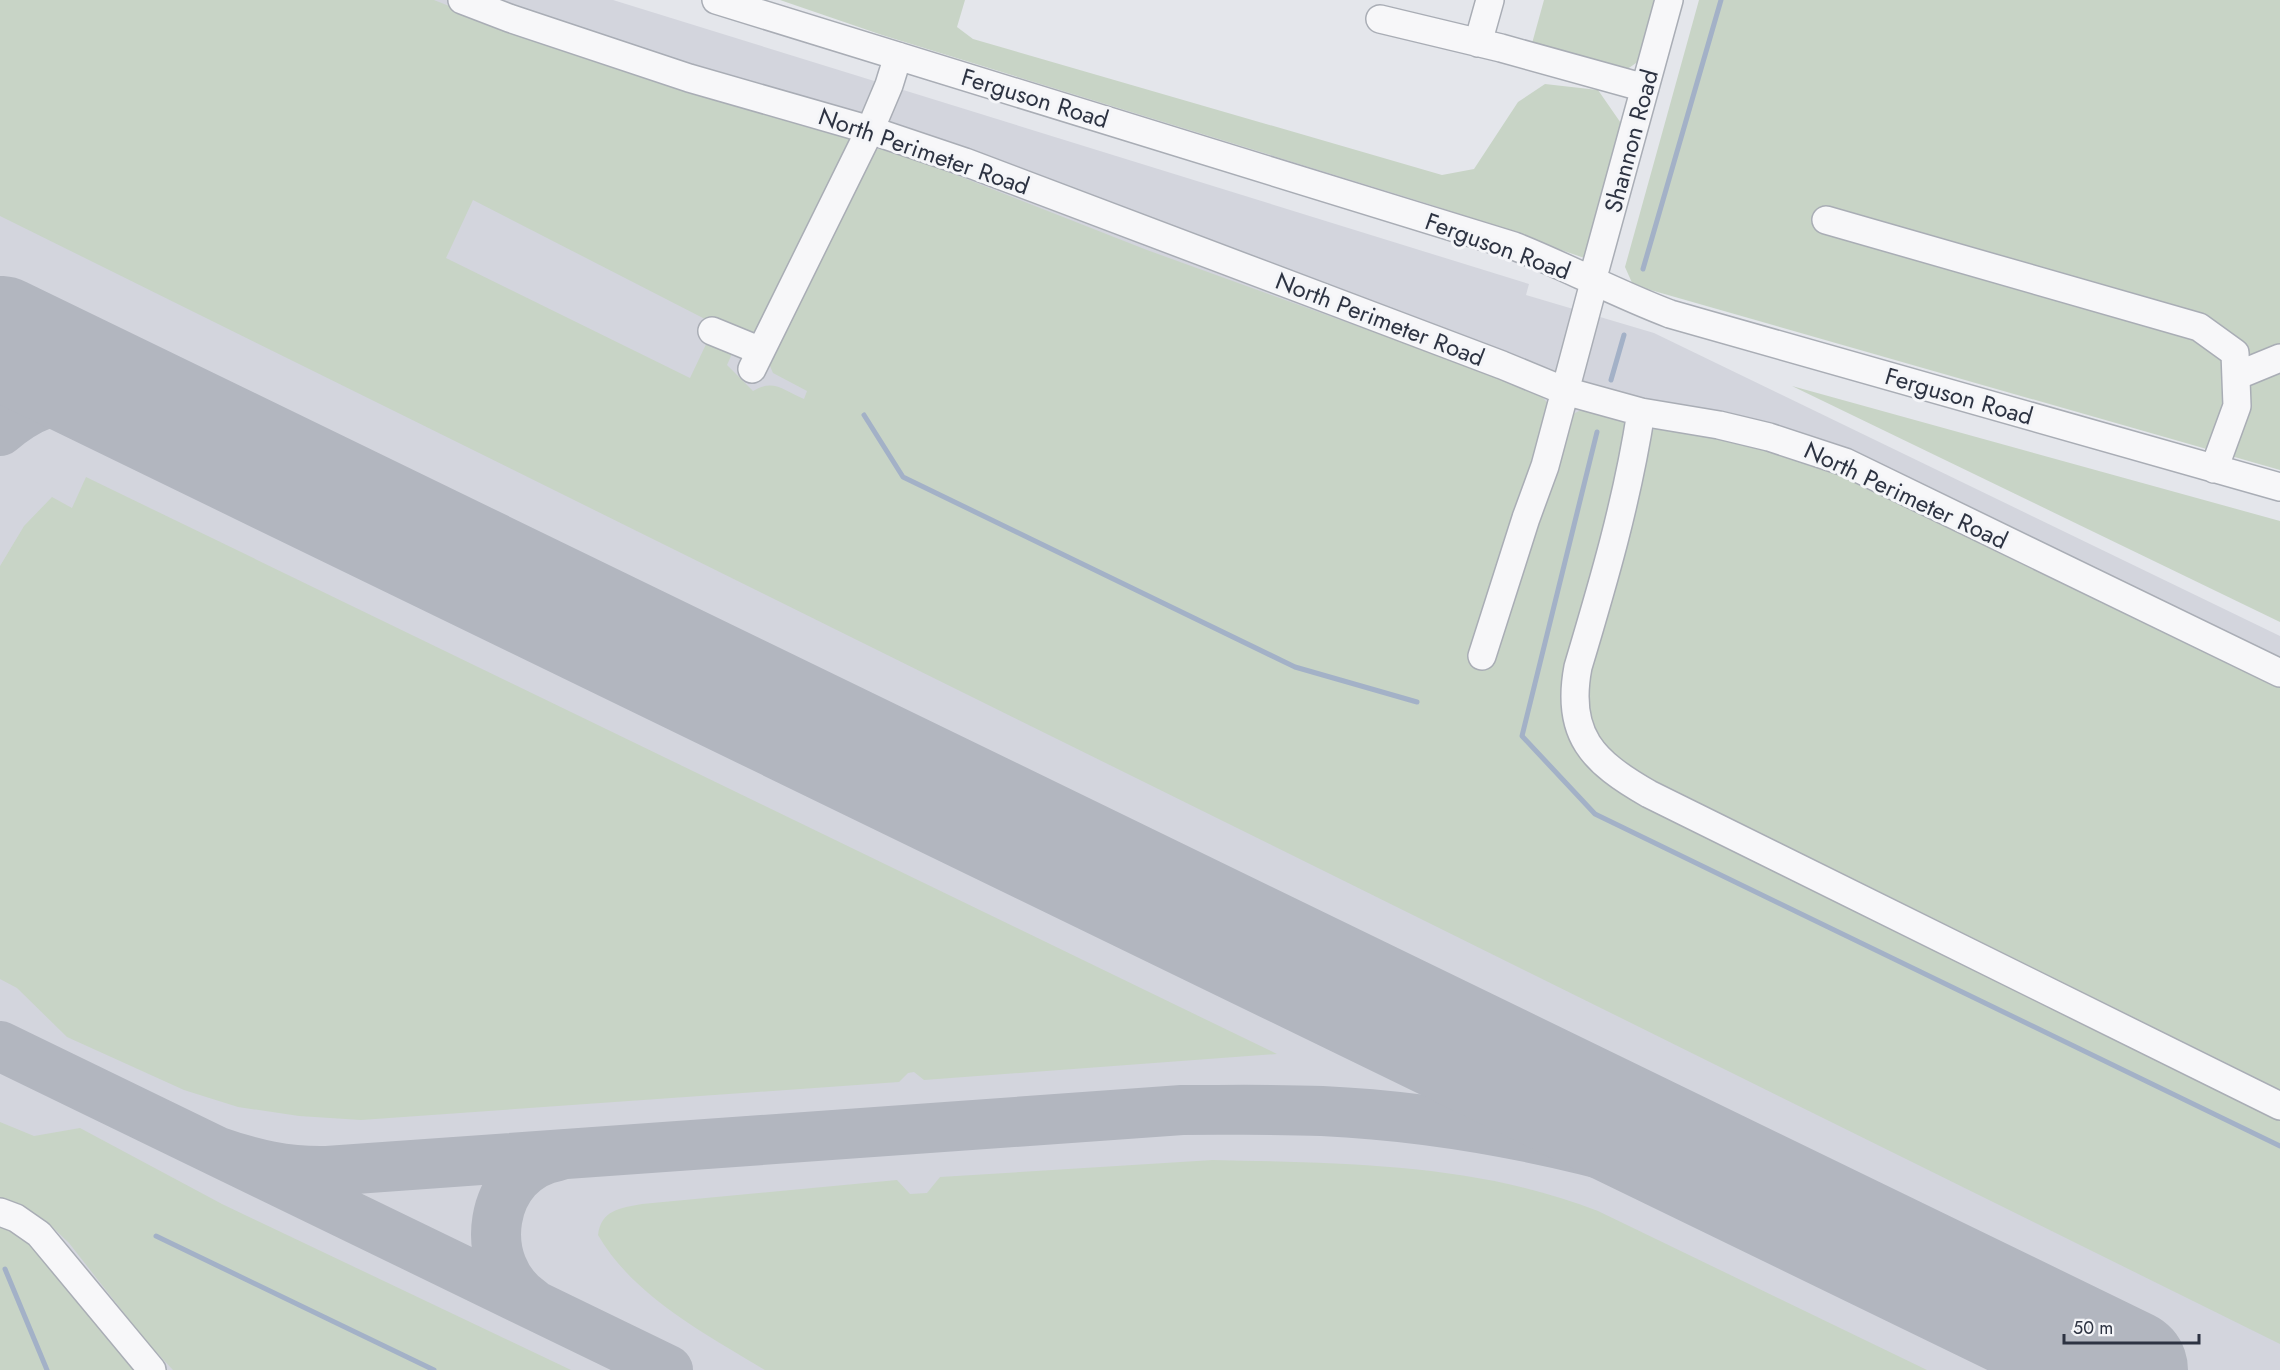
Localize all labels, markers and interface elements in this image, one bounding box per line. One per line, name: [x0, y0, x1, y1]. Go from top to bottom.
street label: Ferguson Road: [957, 59, 1113, 137]
street label: Shannon Road: [1595, 65, 1667, 217]
street label: North Perimeter Road: [814, 98, 1034, 204]
street label: Ferguson Road: [1421, 204, 1575, 288]
street label: North Perimeter Road: [1270, 263, 1490, 375]
street label: Ferguson Road: [1881, 358, 2037, 434]
street label: North Perimeter Road: [1798, 432, 2014, 558]
scale bar: [2064, 1307, 2199, 1345]
text: 50 m: [2073, 1315, 2113, 1341]

